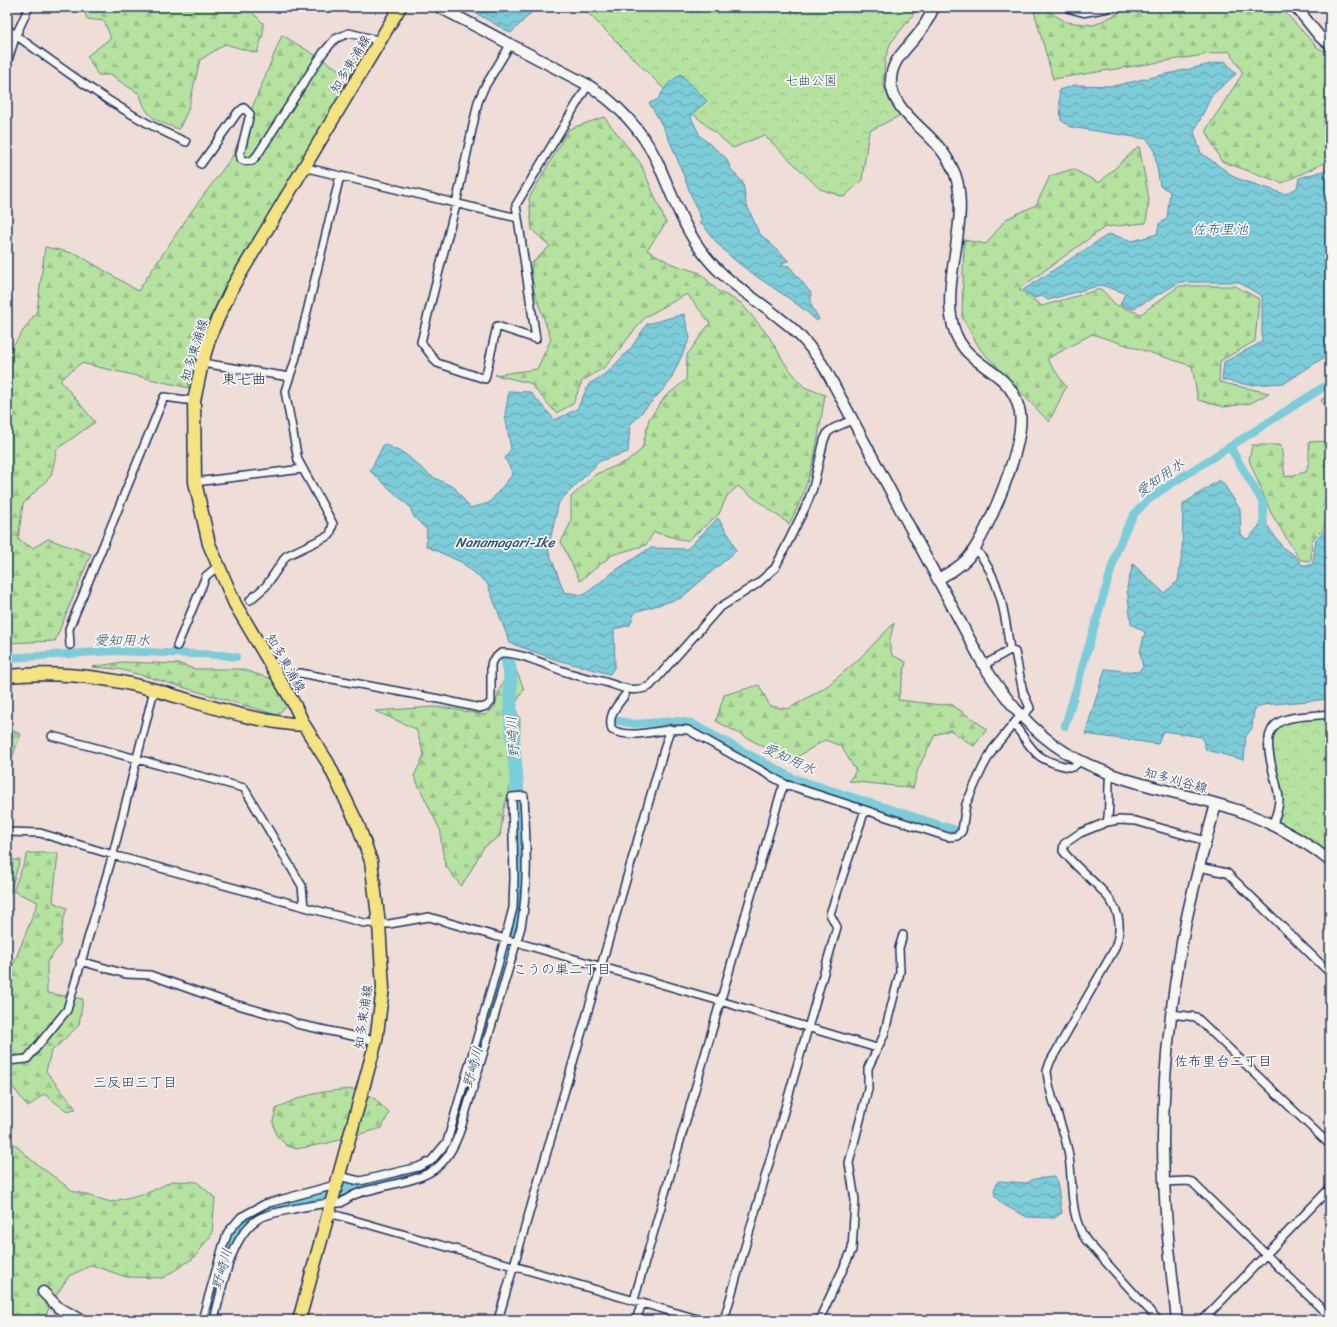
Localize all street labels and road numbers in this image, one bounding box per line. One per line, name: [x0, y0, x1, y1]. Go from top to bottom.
street label: 知多東浦線: [323, 29, 377, 98]
street label: 知多東浦線: [173, 315, 215, 384]
street label: 知多東浦線: [260, 629, 313, 698]
street label: 知多刈谷線: [1142, 760, 1211, 800]
street label: 知多東浦線: [347, 982, 379, 1051]

